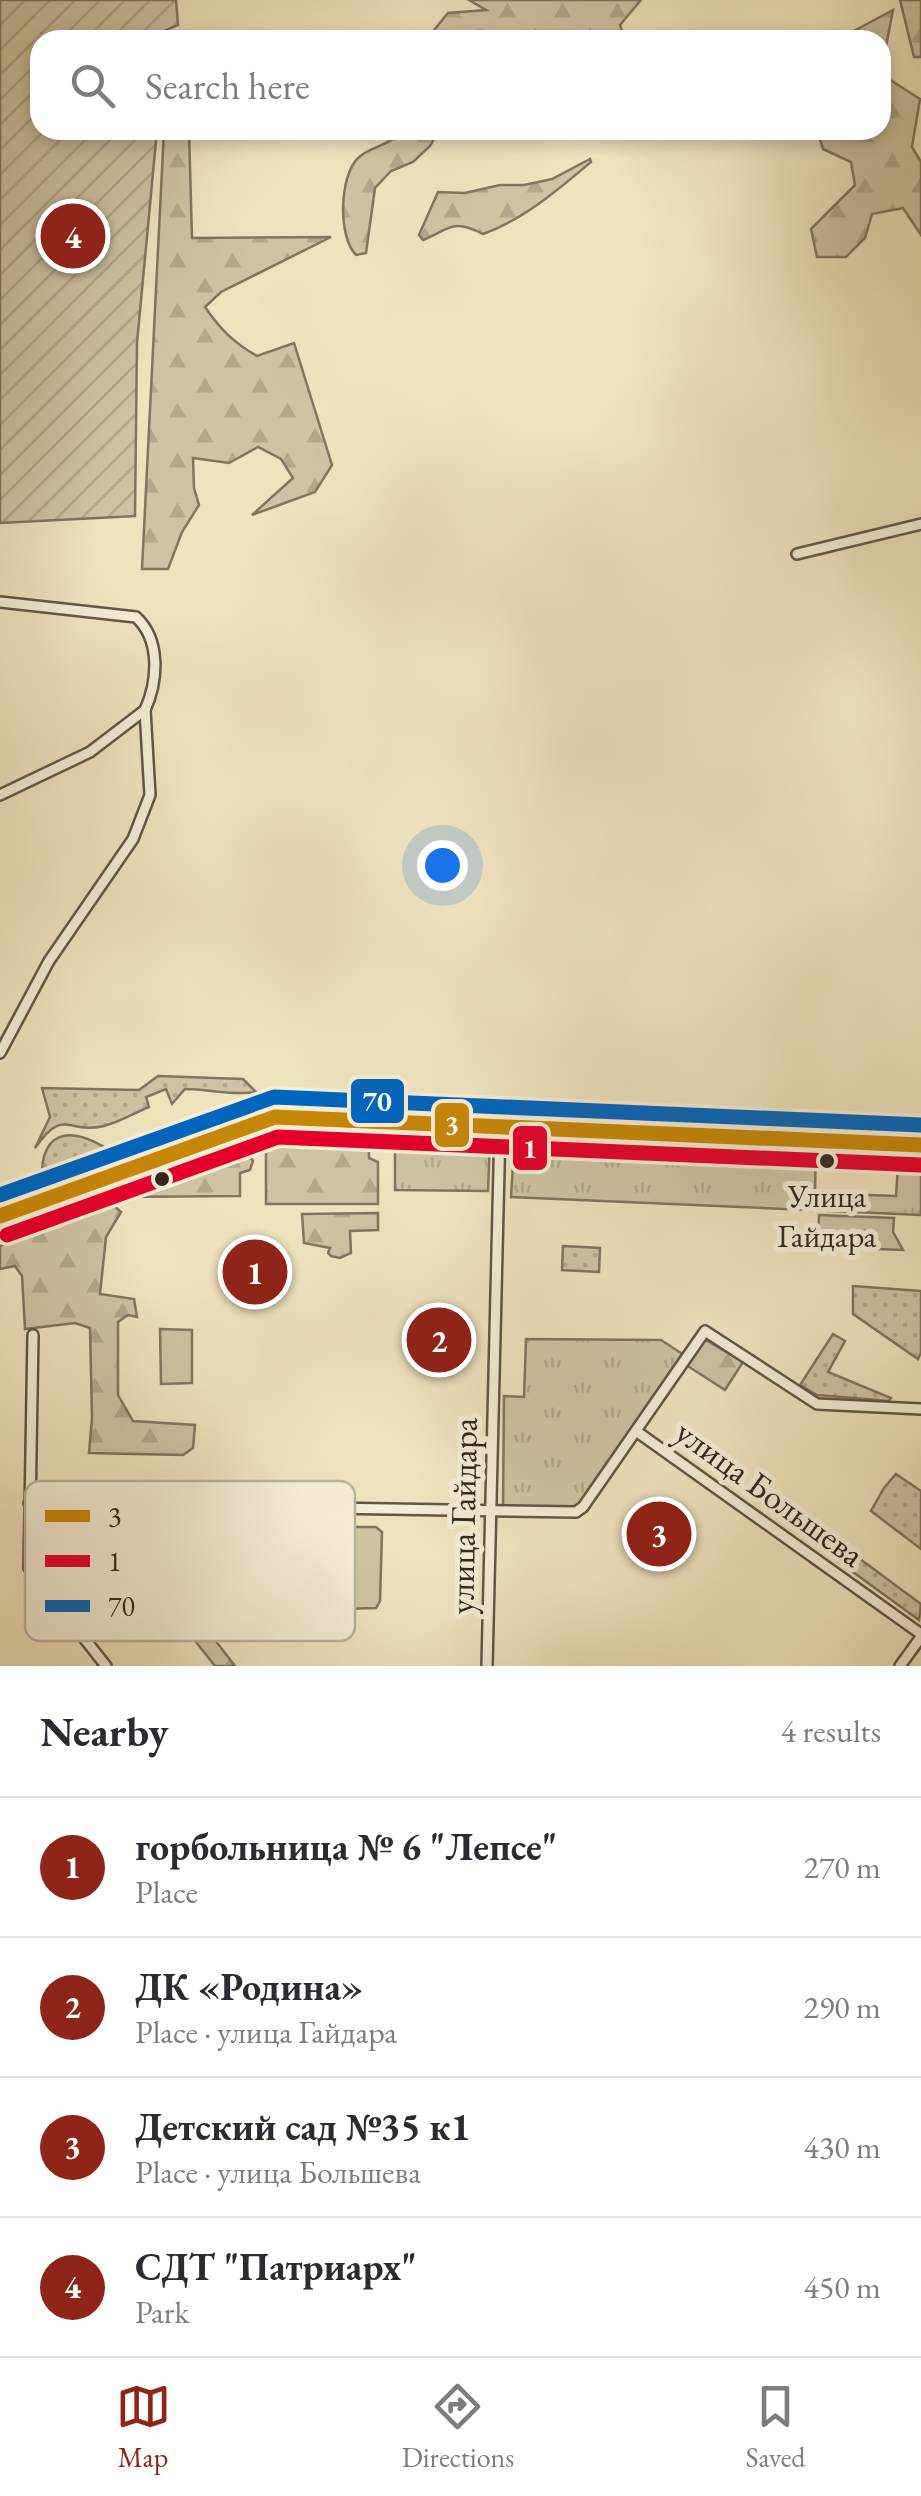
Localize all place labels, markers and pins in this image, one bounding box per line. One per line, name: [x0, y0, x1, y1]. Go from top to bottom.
pin: 4: [40, 198, 106, 274]
marker: Улица Гайдара: [817, 1151, 837, 1171]
unlabelled marker: [152, 1169, 172, 1189]
place label: Улица Гайдара: [778, 1175, 877, 1257]
pin: 1: [222, 1234, 288, 1310]
pin: 2: [406, 1302, 472, 1378]
pin: 3: [626, 1496, 692, 1572]

